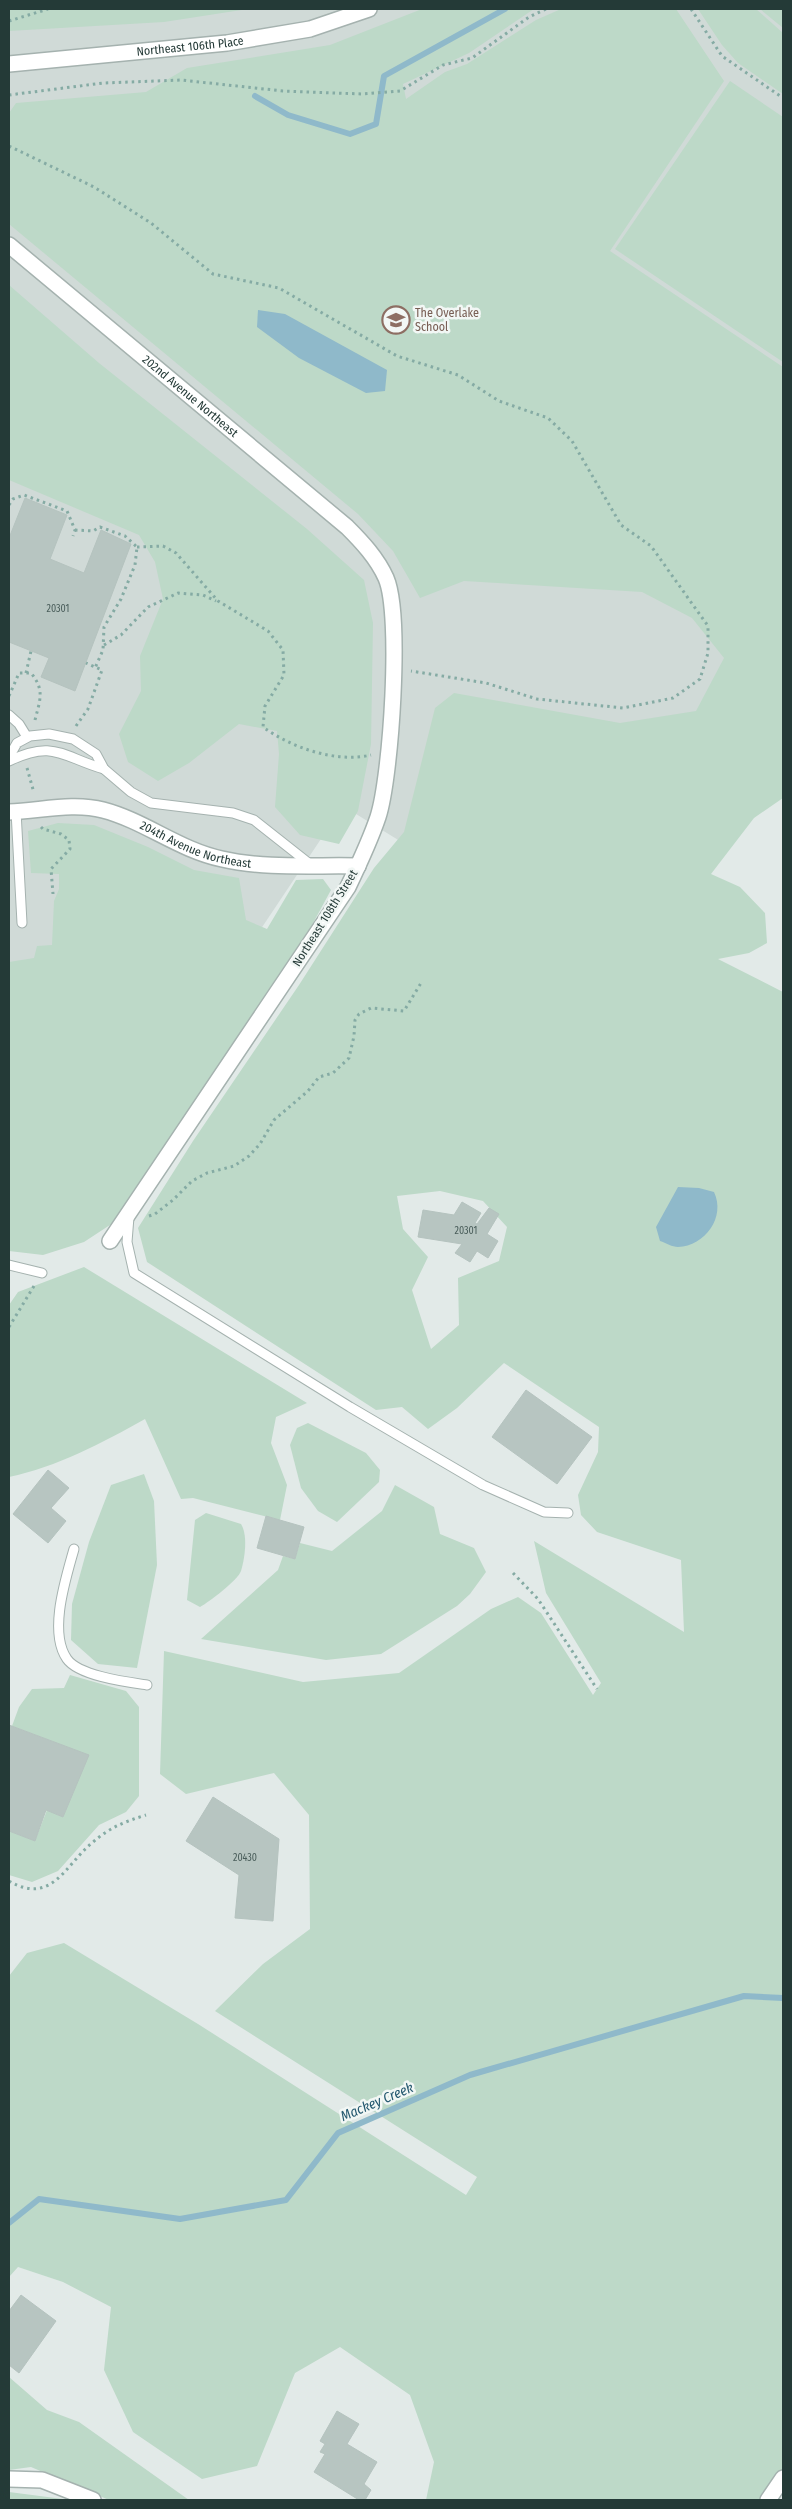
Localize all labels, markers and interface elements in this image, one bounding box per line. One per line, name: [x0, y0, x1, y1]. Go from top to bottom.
street label: Northeast 106th Place: [136, 33, 245, 59]
school or university icon: The Overlake School: [381, 305, 411, 335]
place label: The Overlake School: [415, 306, 479, 334]
street label: 202nd Avenue Northeast: [140, 352, 241, 440]
house number: 20301: [47, 603, 69, 615]
street label: 204th Avenue Northeast: [138, 818, 252, 871]
street label: Northeast 108th Street: [290, 867, 360, 969]
house number: 20301: [455, 1225, 477, 1237]
house number: 20430: [233, 1852, 257, 1864]
water label: Mackey Creek: [338, 2079, 416, 2125]

